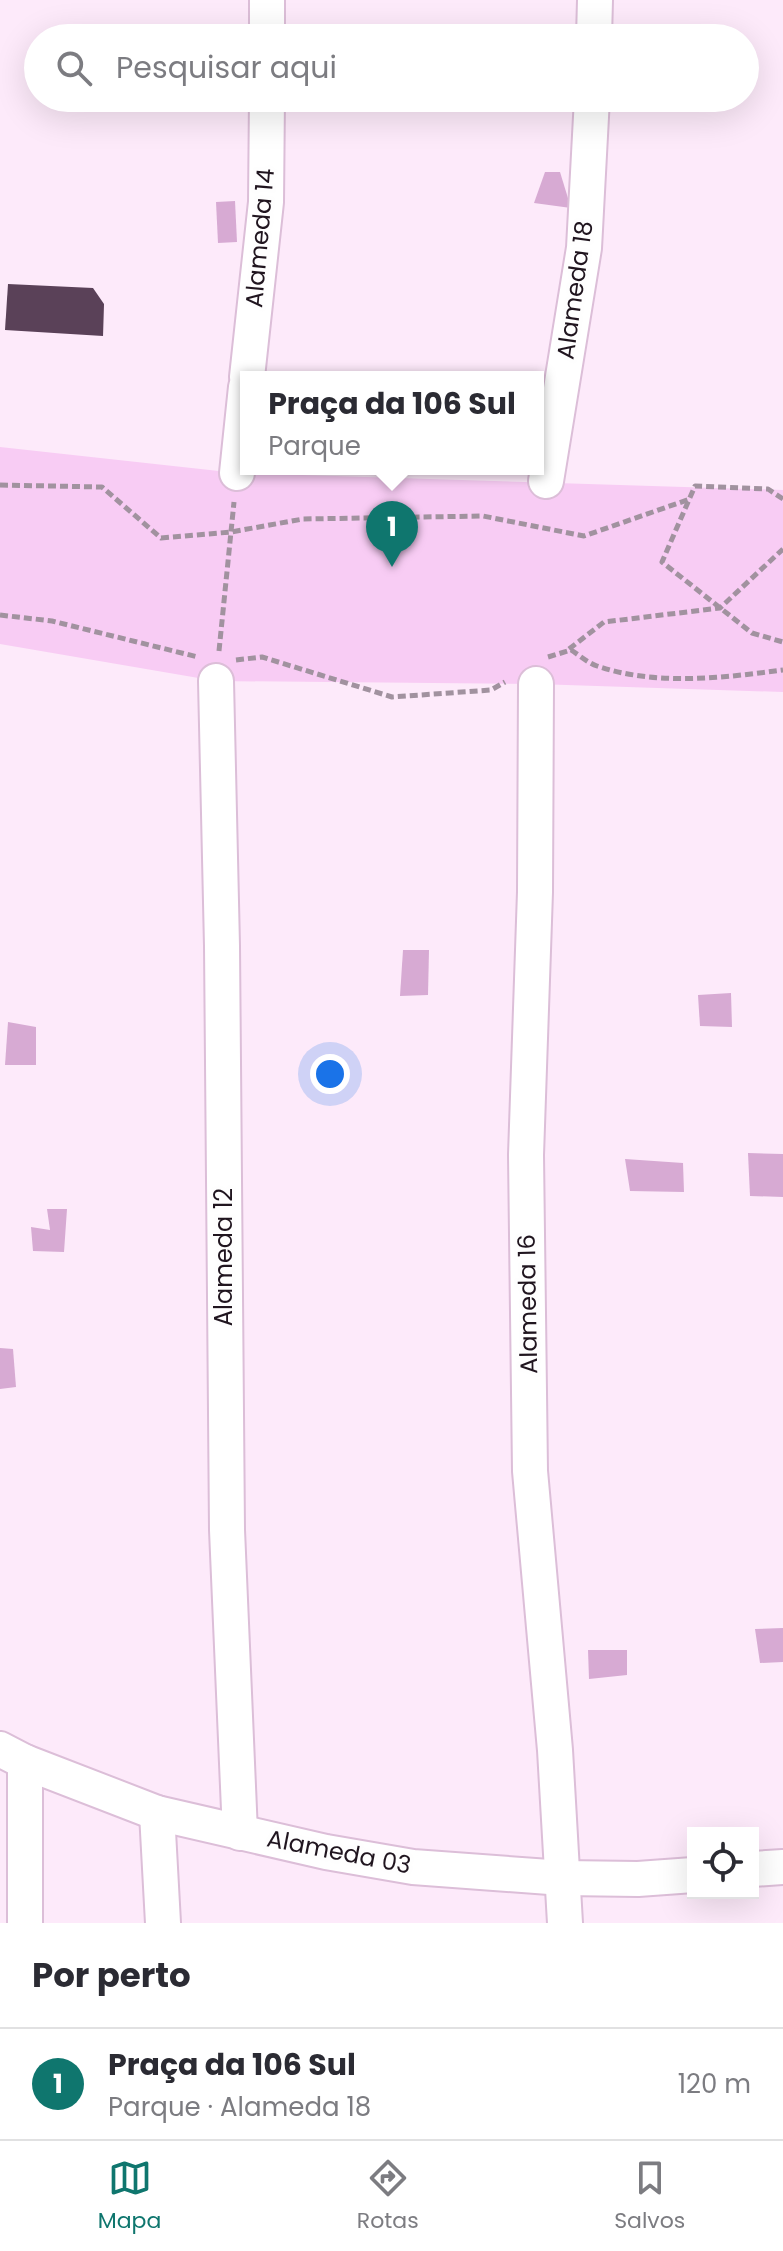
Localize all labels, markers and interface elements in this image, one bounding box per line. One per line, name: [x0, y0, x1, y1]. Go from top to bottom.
search box: [24, 24, 759, 112]
icon: search: [52, 46, 96, 90]
text: Pesquisar aqui: [116, 46, 337, 89]
street label: Alameda 14: [237, 167, 282, 309]
street label: Alameda 18: [548, 219, 601, 361]
popup: [240, 371, 544, 475]
text: Praça da 106 Sul: [268, 382, 516, 425]
text: Parque: [268, 428, 361, 464]
pin: 1: [366, 501, 418, 567]
your location: [310, 1054, 350, 1094]
street label: Alameda 12: [207, 1188, 240, 1326]
street label: Alameda 16: [510, 1234, 545, 1374]
street label: Alameda 03: [264, 1821, 414, 1882]
map controls: [687, 1827, 759, 1899]
button: locate: [687, 1827, 759, 1899]
text: Por perto: [32, 1951, 191, 1999]
text: Praça da 106 Sul: [108, 2043, 356, 2086]
text: 1: [53, 2066, 63, 2102]
text: 120 m: [678, 2066, 751, 2102]
text: Parque · Alameda 18: [108, 2089, 371, 2125]
tab: Mapa: [98, 2156, 161, 2237]
tab: Rotas: [357, 2156, 419, 2237]
tab: Salvos: [614, 2156, 685, 2237]

